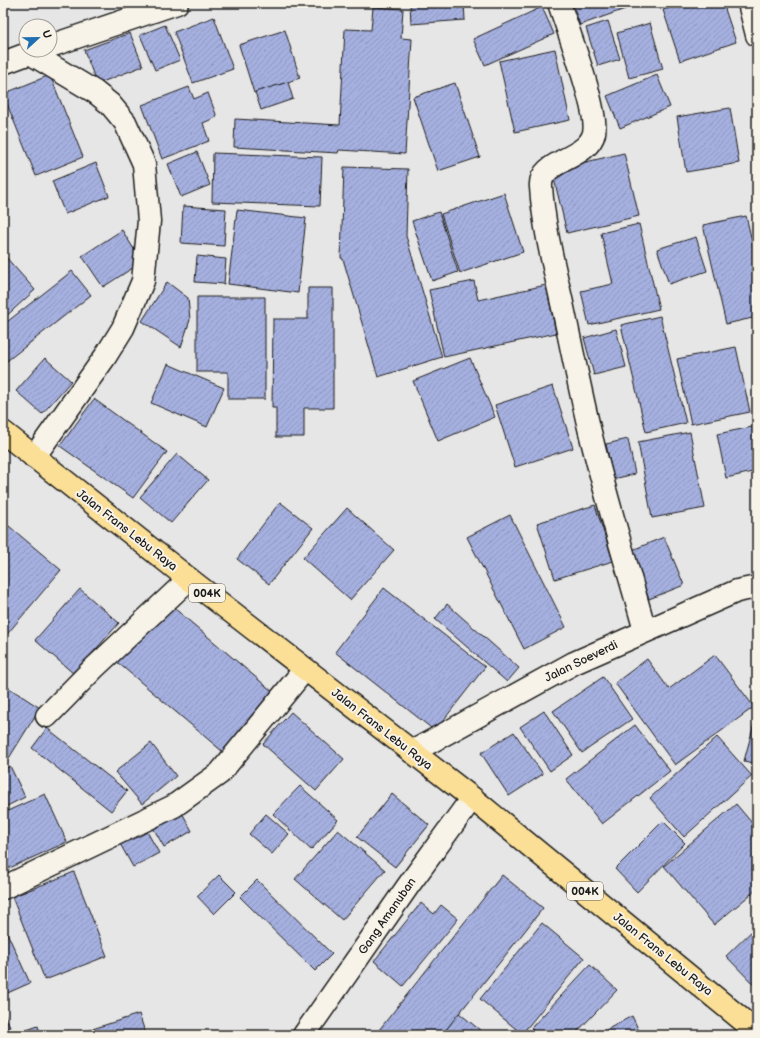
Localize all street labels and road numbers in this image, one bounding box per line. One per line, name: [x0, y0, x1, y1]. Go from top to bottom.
street label: Jalan Frans Lebu Raya: [73, 486, 180, 574]
road number: 004K: [189, 584, 225, 602]
street label: Jalan Soeverdi: [542, 637, 620, 686]
street label: Jalan Frans Lebu Raya: [328, 685, 435, 773]
street label: Gang Amanuban: [355, 875, 420, 958]
road number: 004K: [567, 882, 603, 900]
street label: Jalan Frans Lebu Raya: [610, 910, 716, 999]

